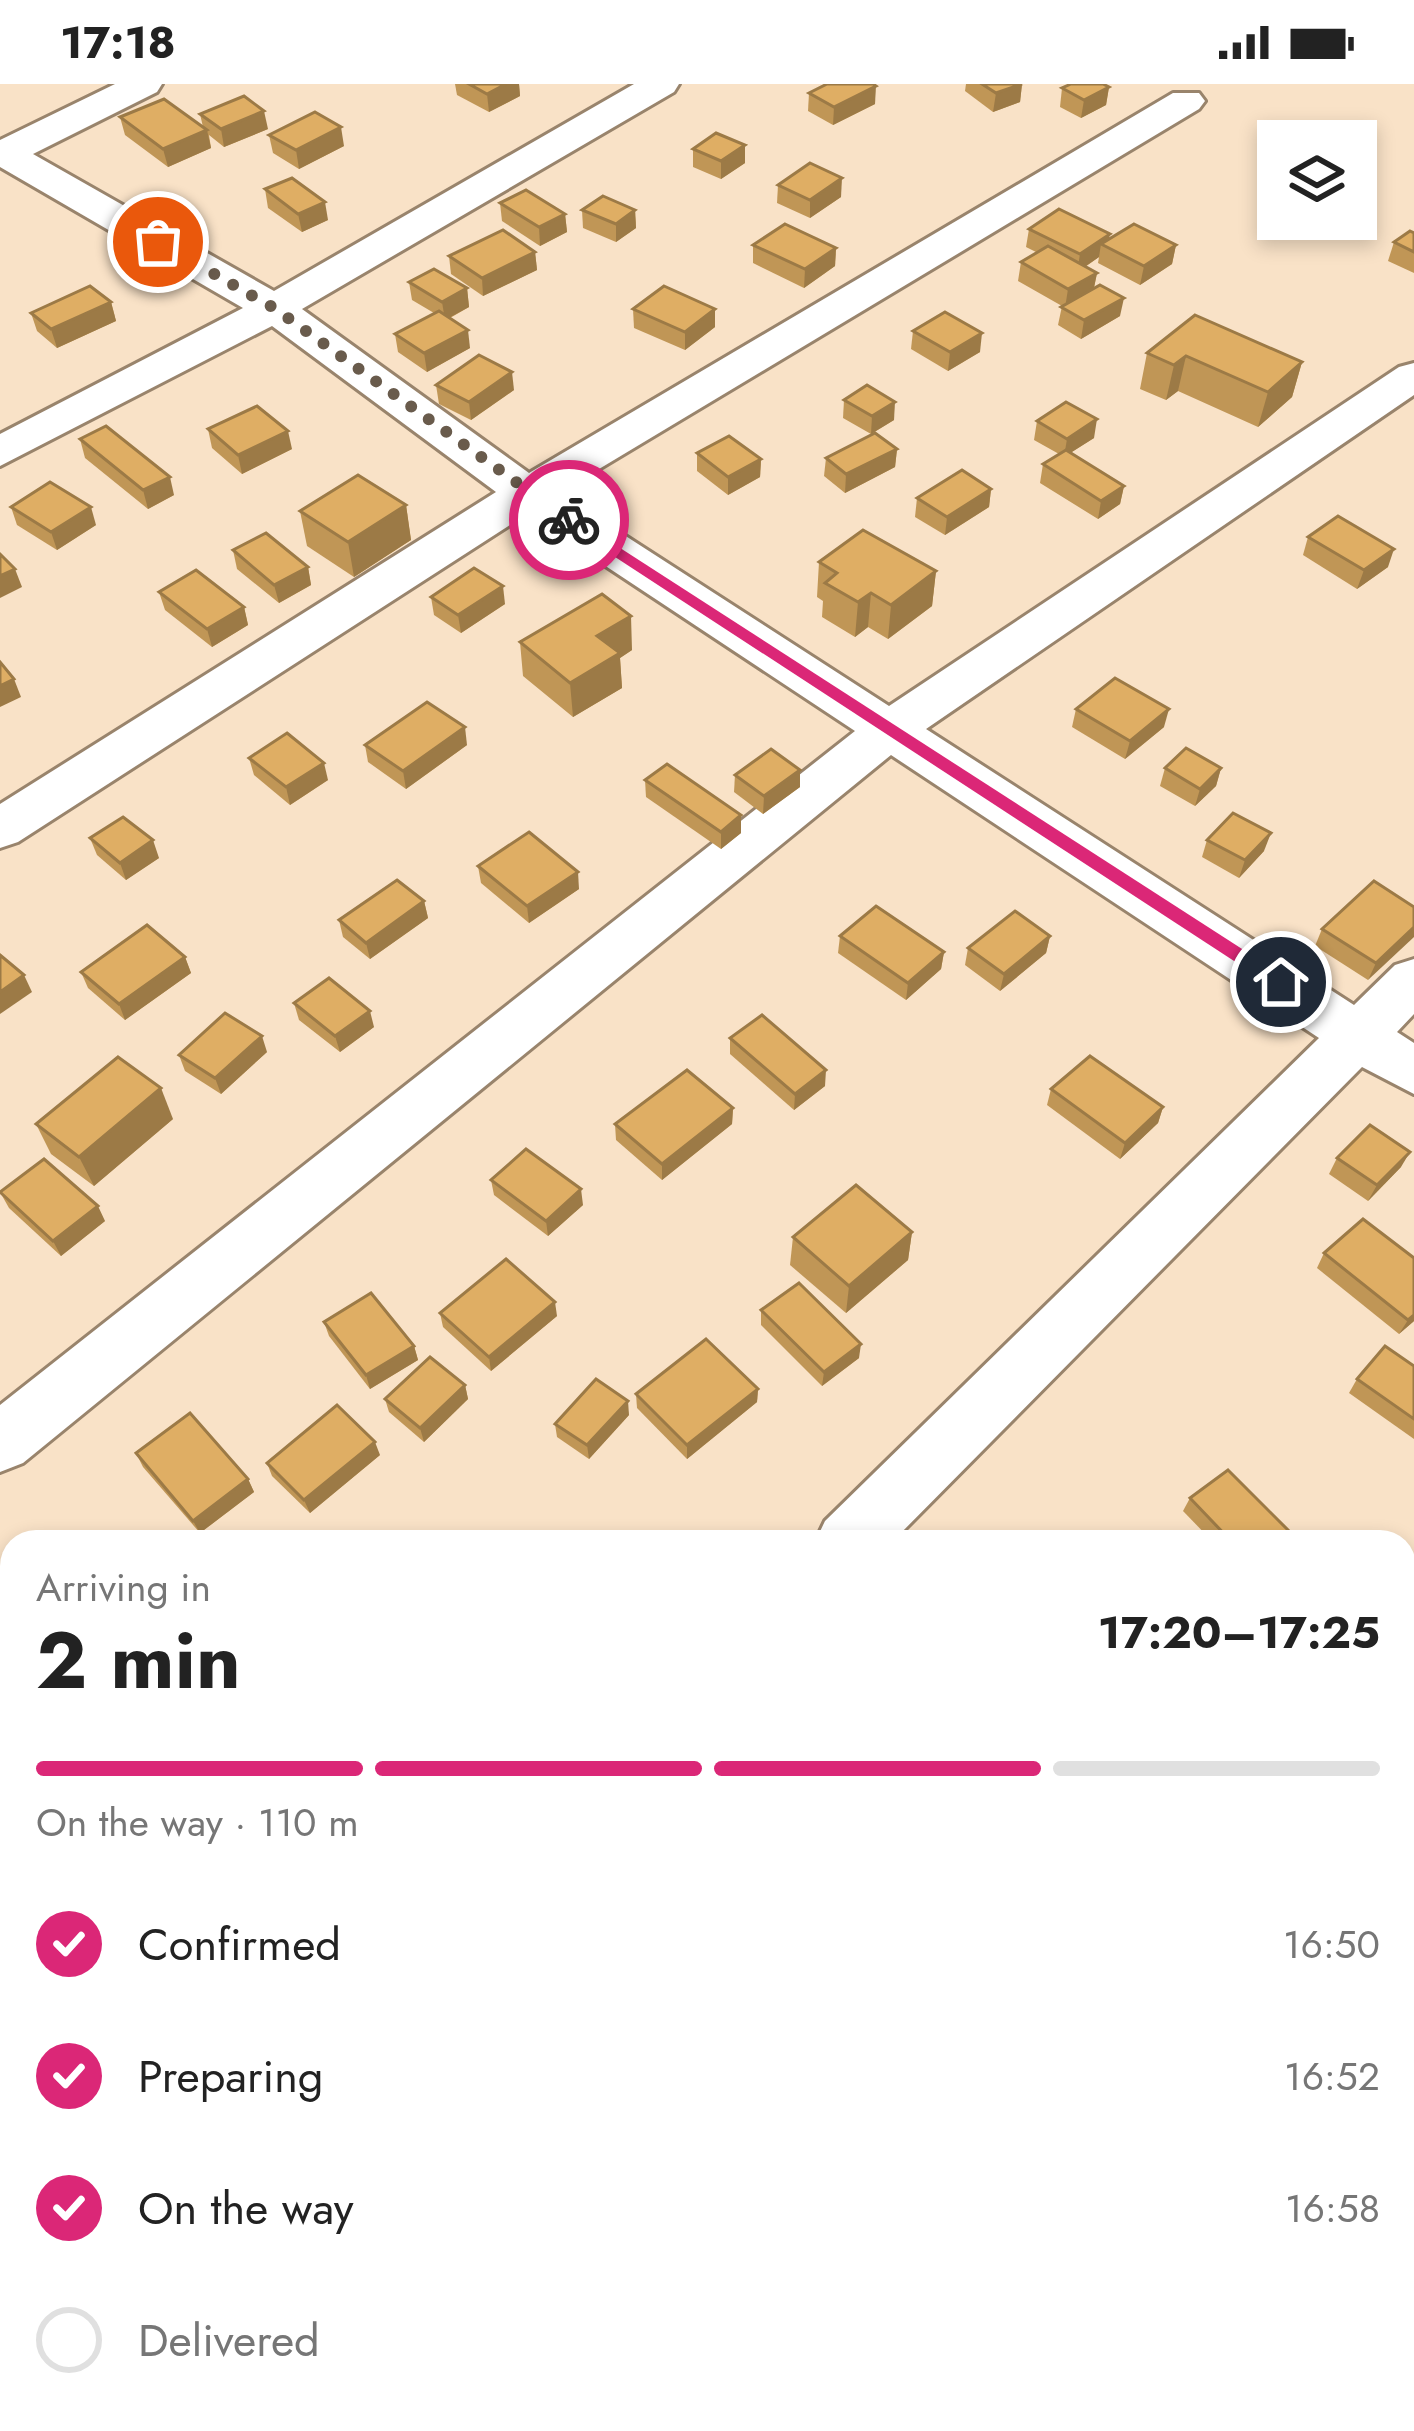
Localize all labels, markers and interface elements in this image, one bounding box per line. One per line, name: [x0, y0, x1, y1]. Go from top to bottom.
text: 17:18: [60, 10, 176, 75]
map controls: [1257, 120, 1377, 240]
button: layers: [1257, 120, 1377, 240]
pin: [107, 191, 209, 293]
icon: bag: [125, 209, 191, 275]
courier: [509, 460, 629, 580]
icon: bike: [536, 487, 602, 553]
pin: [1230, 931, 1332, 1033]
icon: home: [1248, 949, 1314, 1015]
text: Arriving in: [36, 1559, 211, 1616]
text: 17:20–17:25: [1098, 1600, 1380, 1665]
text: 2 min: [36, 1605, 241, 1717]
text: On the way · 110 m: [36, 1794, 359, 1851]
icon: check: [36, 1911, 102, 1977]
text: Confirmed: [138, 1912, 341, 1977]
text: 16:50: [1283, 1916, 1380, 1973]
icon: check: [36, 2043, 102, 2109]
text: Preparing: [138, 2044, 323, 2109]
text: 16:52: [1284, 2048, 1380, 2105]
icon: check: [36, 2175, 102, 2241]
text: On the way: [138, 2176, 354, 2241]
text: 16:58: [1285, 2180, 1380, 2237]
text: Delivered: [138, 2308, 320, 2373]

